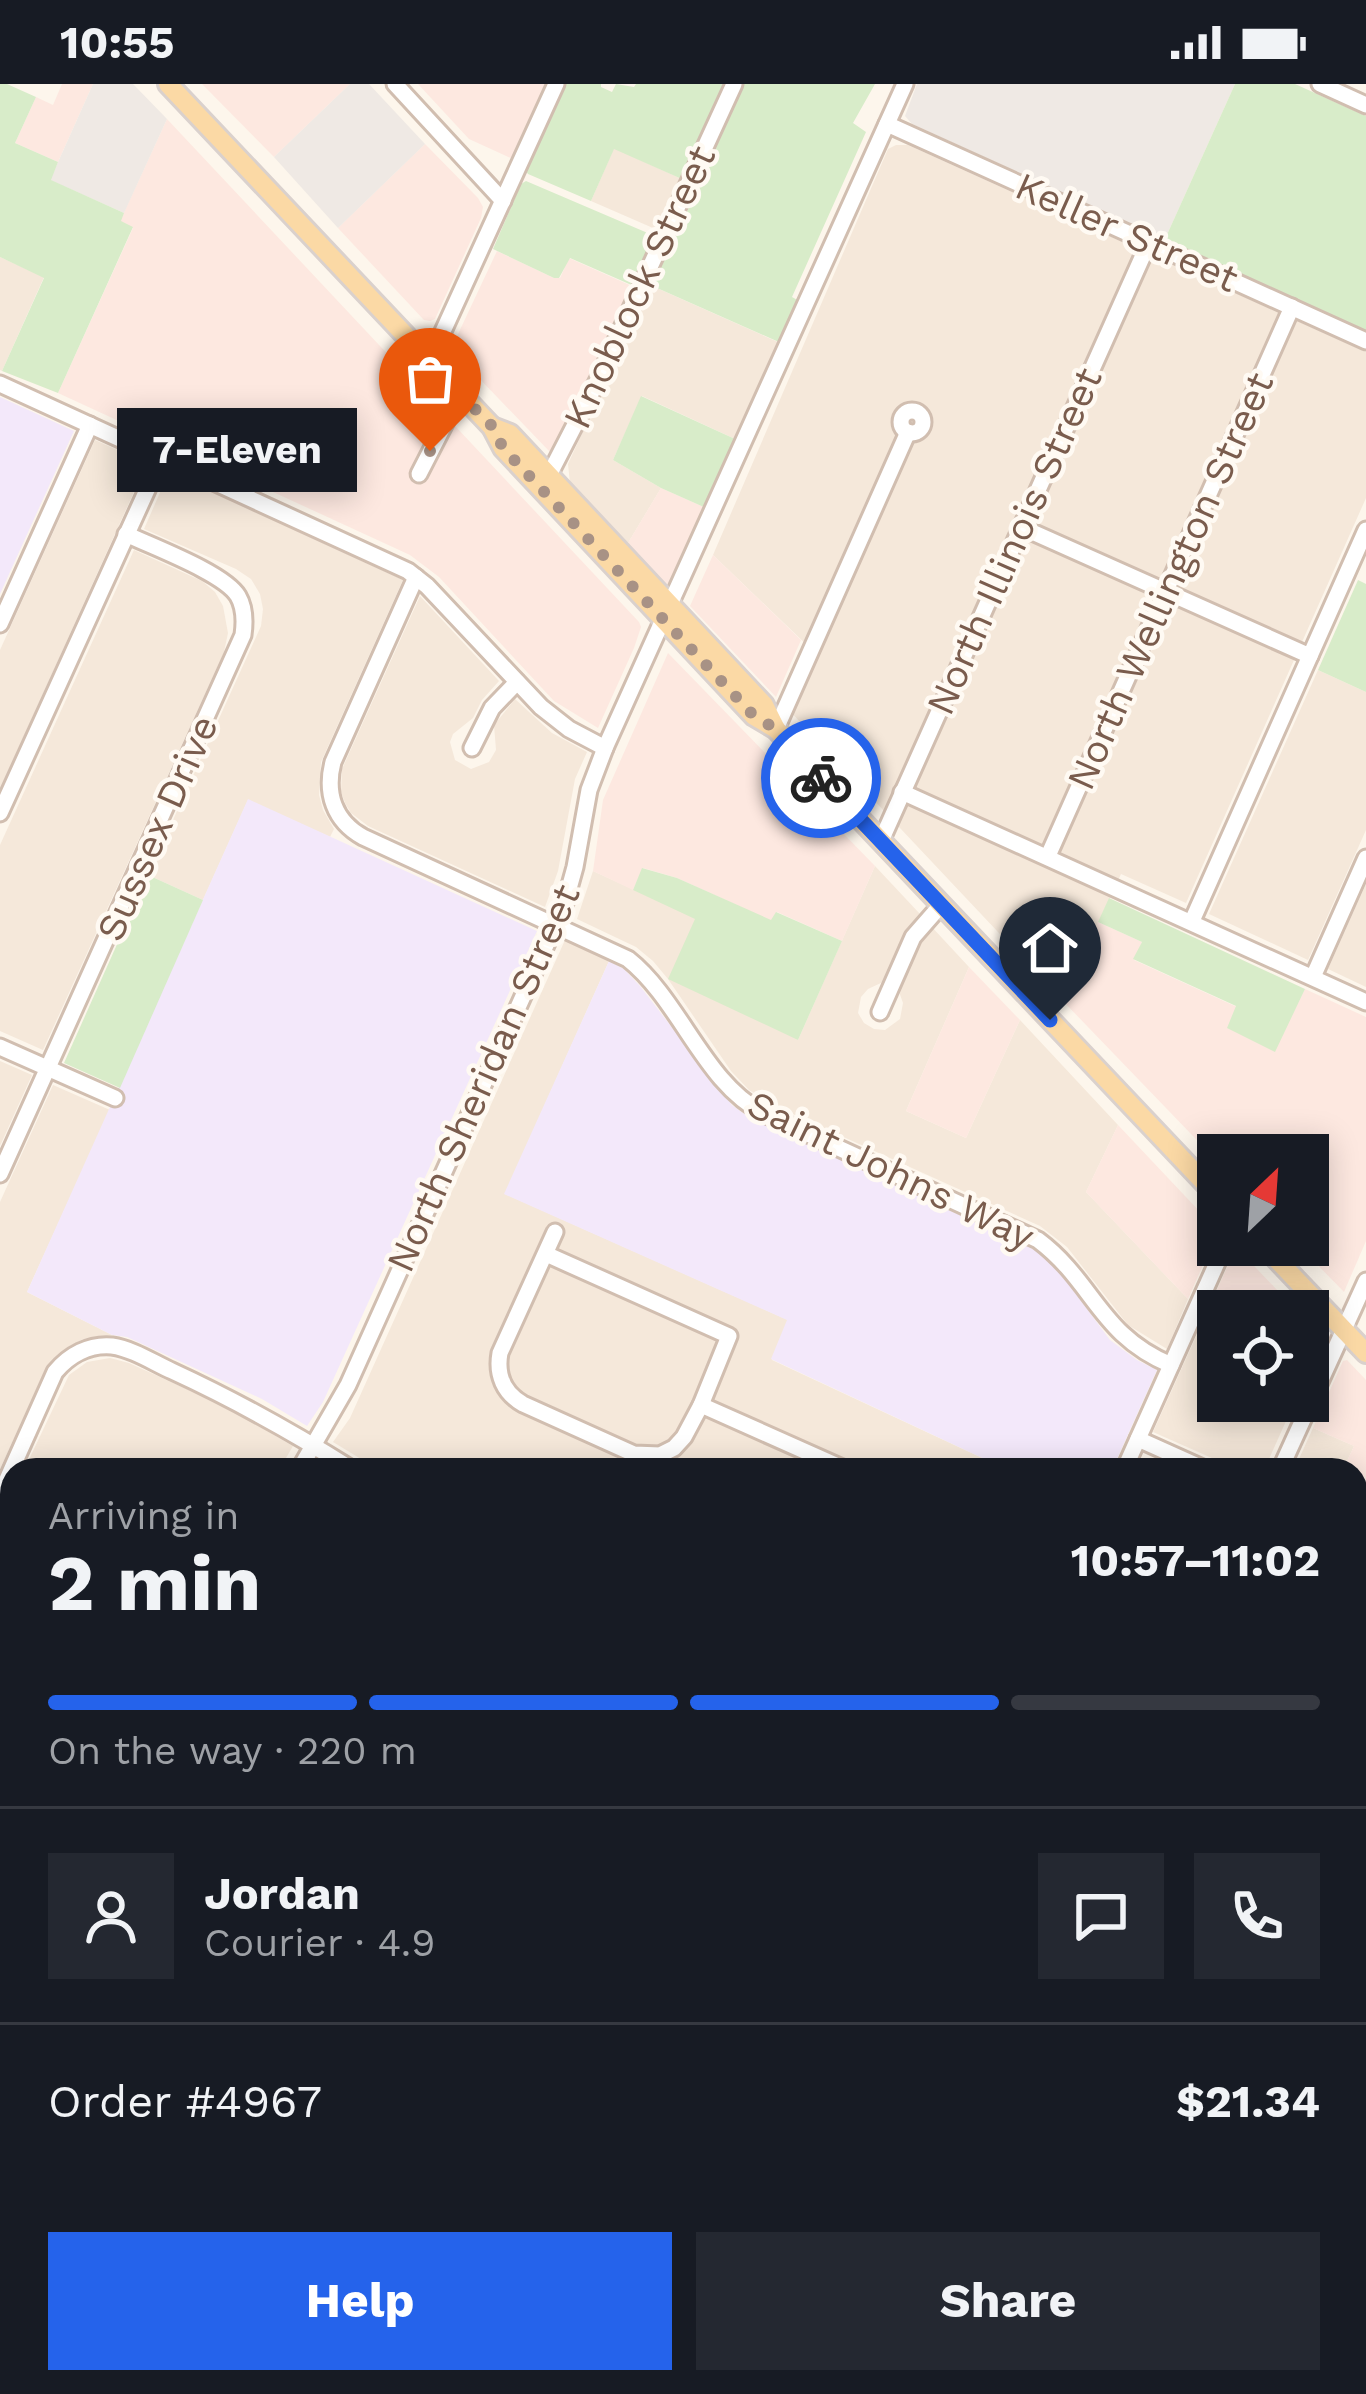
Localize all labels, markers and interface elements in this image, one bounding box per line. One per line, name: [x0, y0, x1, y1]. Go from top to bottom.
text: 10:55: [60, 16, 174, 69]
street label: Knoblock Street: [554, 139, 724, 435]
street label: Keller Street: [1009, 163, 1245, 301]
pin: [379, 328, 481, 451]
icon: bag: [397, 346, 463, 412]
street label: North Illinois Street: [917, 361, 1111, 721]
street label: North Wellington Street: [1058, 366, 1282, 796]
callout: 7-Eleven: [118, 409, 358, 493]
text: 7-Eleven: [152, 427, 322, 472]
street label: Sussex Drive: [87, 708, 227, 948]
courier: [761, 718, 881, 838]
icon: bike: [788, 745, 854, 811]
street label: North Sheridan Street: [377, 877, 589, 1279]
pin: [999, 897, 1101, 1020]
icon: home: [1017, 915, 1083, 981]
street label: Saint Johns Way: [740, 1081, 1042, 1259]
north arrow: [1197, 1134, 1329, 1266]
map controls: [1197, 1134, 1329, 1422]
button: locate: [1197, 1290, 1329, 1422]
text: Arriving in: [48, 1493, 239, 1538]
text: 10:57–11:02: [1071, 1534, 1320, 1587]
text: 2 min: [48, 1537, 261, 1629]
text: On the way · 220 m: [48, 1728, 417, 1773]
button: person: [48, 1853, 174, 1979]
button: chat: [1038, 1853, 1164, 1979]
button: phone: [1194, 1853, 1320, 1979]
text: Jordan: [204, 1867, 360, 1920]
text: Courier · 4.9: [204, 1920, 435, 1965]
text: Order #4967: [48, 2075, 322, 2128]
text: $21.34: [1176, 2075, 1320, 2128]
button: Help: [48, 2232, 672, 2370]
button: Share: [696, 2232, 1320, 2370]

